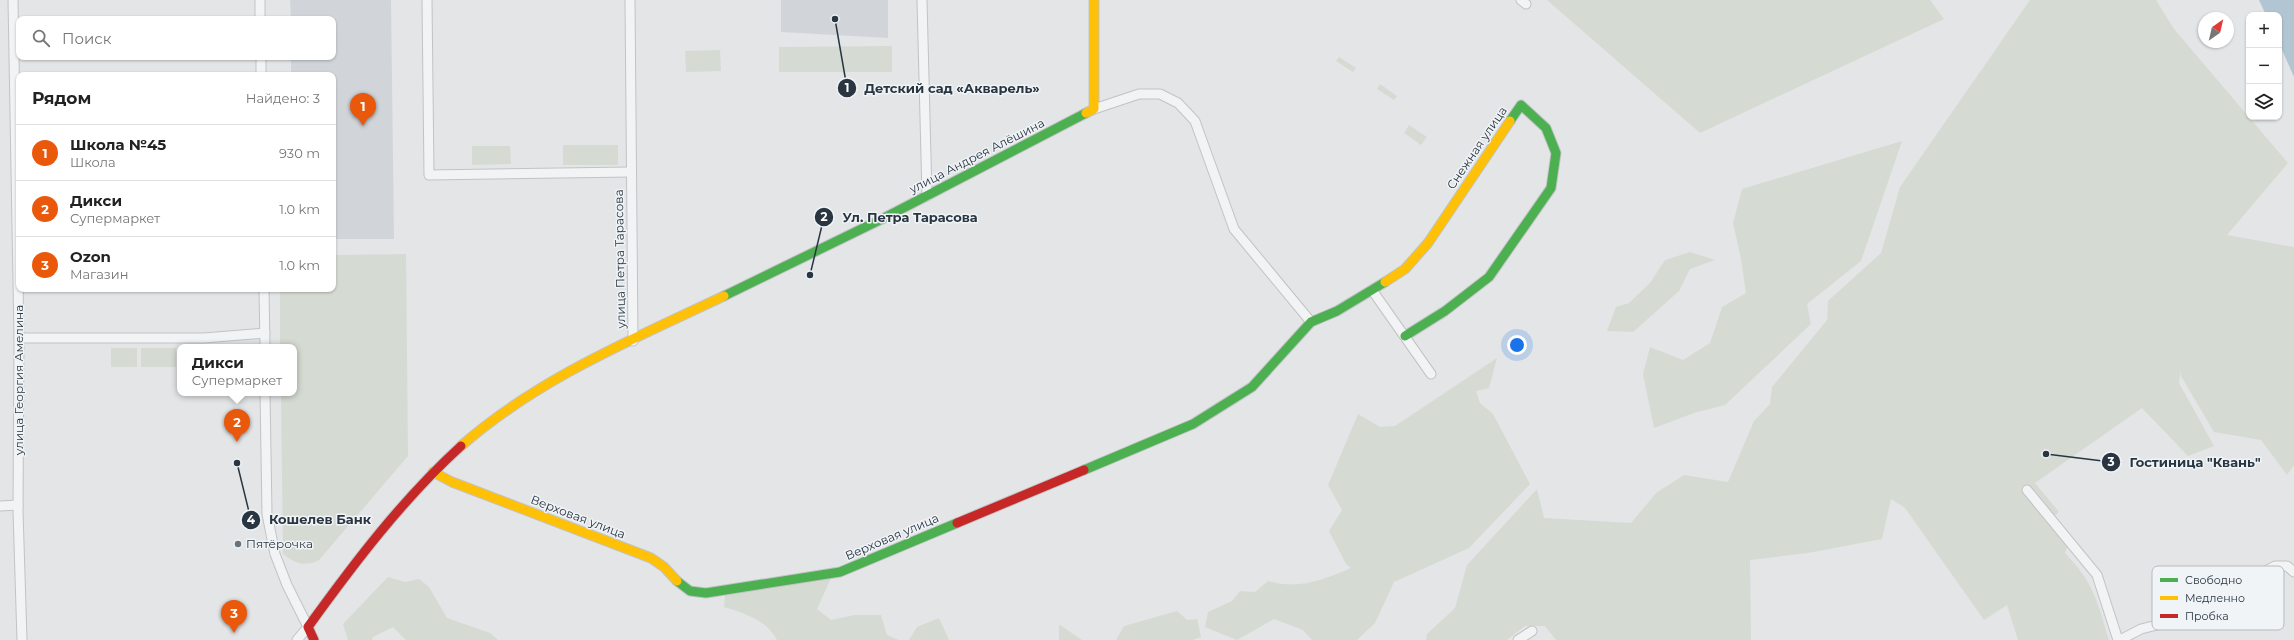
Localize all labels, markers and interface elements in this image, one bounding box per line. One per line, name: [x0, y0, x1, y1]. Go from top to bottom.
north arrow: [2198, 12, 2234, 48]
map controls: [2246, 12, 2282, 120]
button: +: [2246, 12, 2282, 48]
search box: [16, 16, 336, 60]
icon: search: [30, 27, 52, 49]
text: Поиск: [62, 29, 111, 48]
button: −: [2246, 48, 2282, 84]
callout: Детский сад «Акварель»: [837, 75, 1048, 100]
text: 1: [845, 80, 849, 95]
text: Детский сад «Акварель»: [864, 80, 1040, 96]
button: layers: [2246, 84, 2282, 120]
text: Рядом: [32, 88, 91, 108]
text: Найдено: 3: [246, 90, 320, 106]
pin: 1: [350, 93, 376, 126]
street label: Снежная улица: [1443, 103, 1510, 192]
street label: улица Андрея Алёшина: [906, 115, 1047, 197]
text: Школа №45: [70, 135, 166, 154]
text: 1: [42, 145, 48, 161]
text: 930 m: [279, 145, 320, 161]
text: Школа: [70, 154, 116, 170]
street label: улица Петра Тарасова: [611, 189, 628, 330]
text: Дикси: [70, 191, 122, 210]
text: 2: [41, 201, 49, 217]
text: 1.0 km: [279, 201, 320, 217]
callout: Ул. Петра Тарасова: [814, 204, 985, 229]
text: 2: [820, 209, 828, 224]
text: Ул. Петра Тарасова: [842, 209, 978, 225]
text: Супермаркет: [70, 210, 160, 226]
text: Ozon: [70, 247, 111, 266]
text: 3: [41, 257, 49, 273]
text: 1.0 km: [279, 257, 320, 273]
text: Магазин: [70, 266, 129, 282]
street label: улица Георгия Амелина: [11, 305, 26, 456]
your location: [1507, 335, 1527, 355]
popup: [177, 344, 297, 396]
text: Дикси: [192, 353, 244, 372]
text: Супермаркет: [192, 372, 282, 388]
pin: 2: [224, 409, 250, 442]
callout: Гостиница "Квань": [2101, 450, 2268, 475]
text: 3: [2106, 454, 2115, 469]
text: Гостиница "Квань": [2129, 454, 2261, 470]
street label: Верховая улица: [529, 492, 628, 542]
callout: Кошелев Банк: [241, 507, 379, 532]
street label: Верховая улица: [843, 510, 941, 563]
text: Кошелев Банк: [269, 511, 372, 527]
text: 4: [247, 512, 256, 527]
place label: Пятёрочка: [246, 536, 313, 551]
marker: Пятёрочка: [233, 539, 243, 549]
legend: [2152, 566, 2284, 630]
text: Свободно: [2185, 573, 2242, 587]
text: Медленно: [2185, 591, 2245, 605]
pin: 3: [221, 600, 247, 633]
text: Пробка: [2185, 609, 2229, 623]

